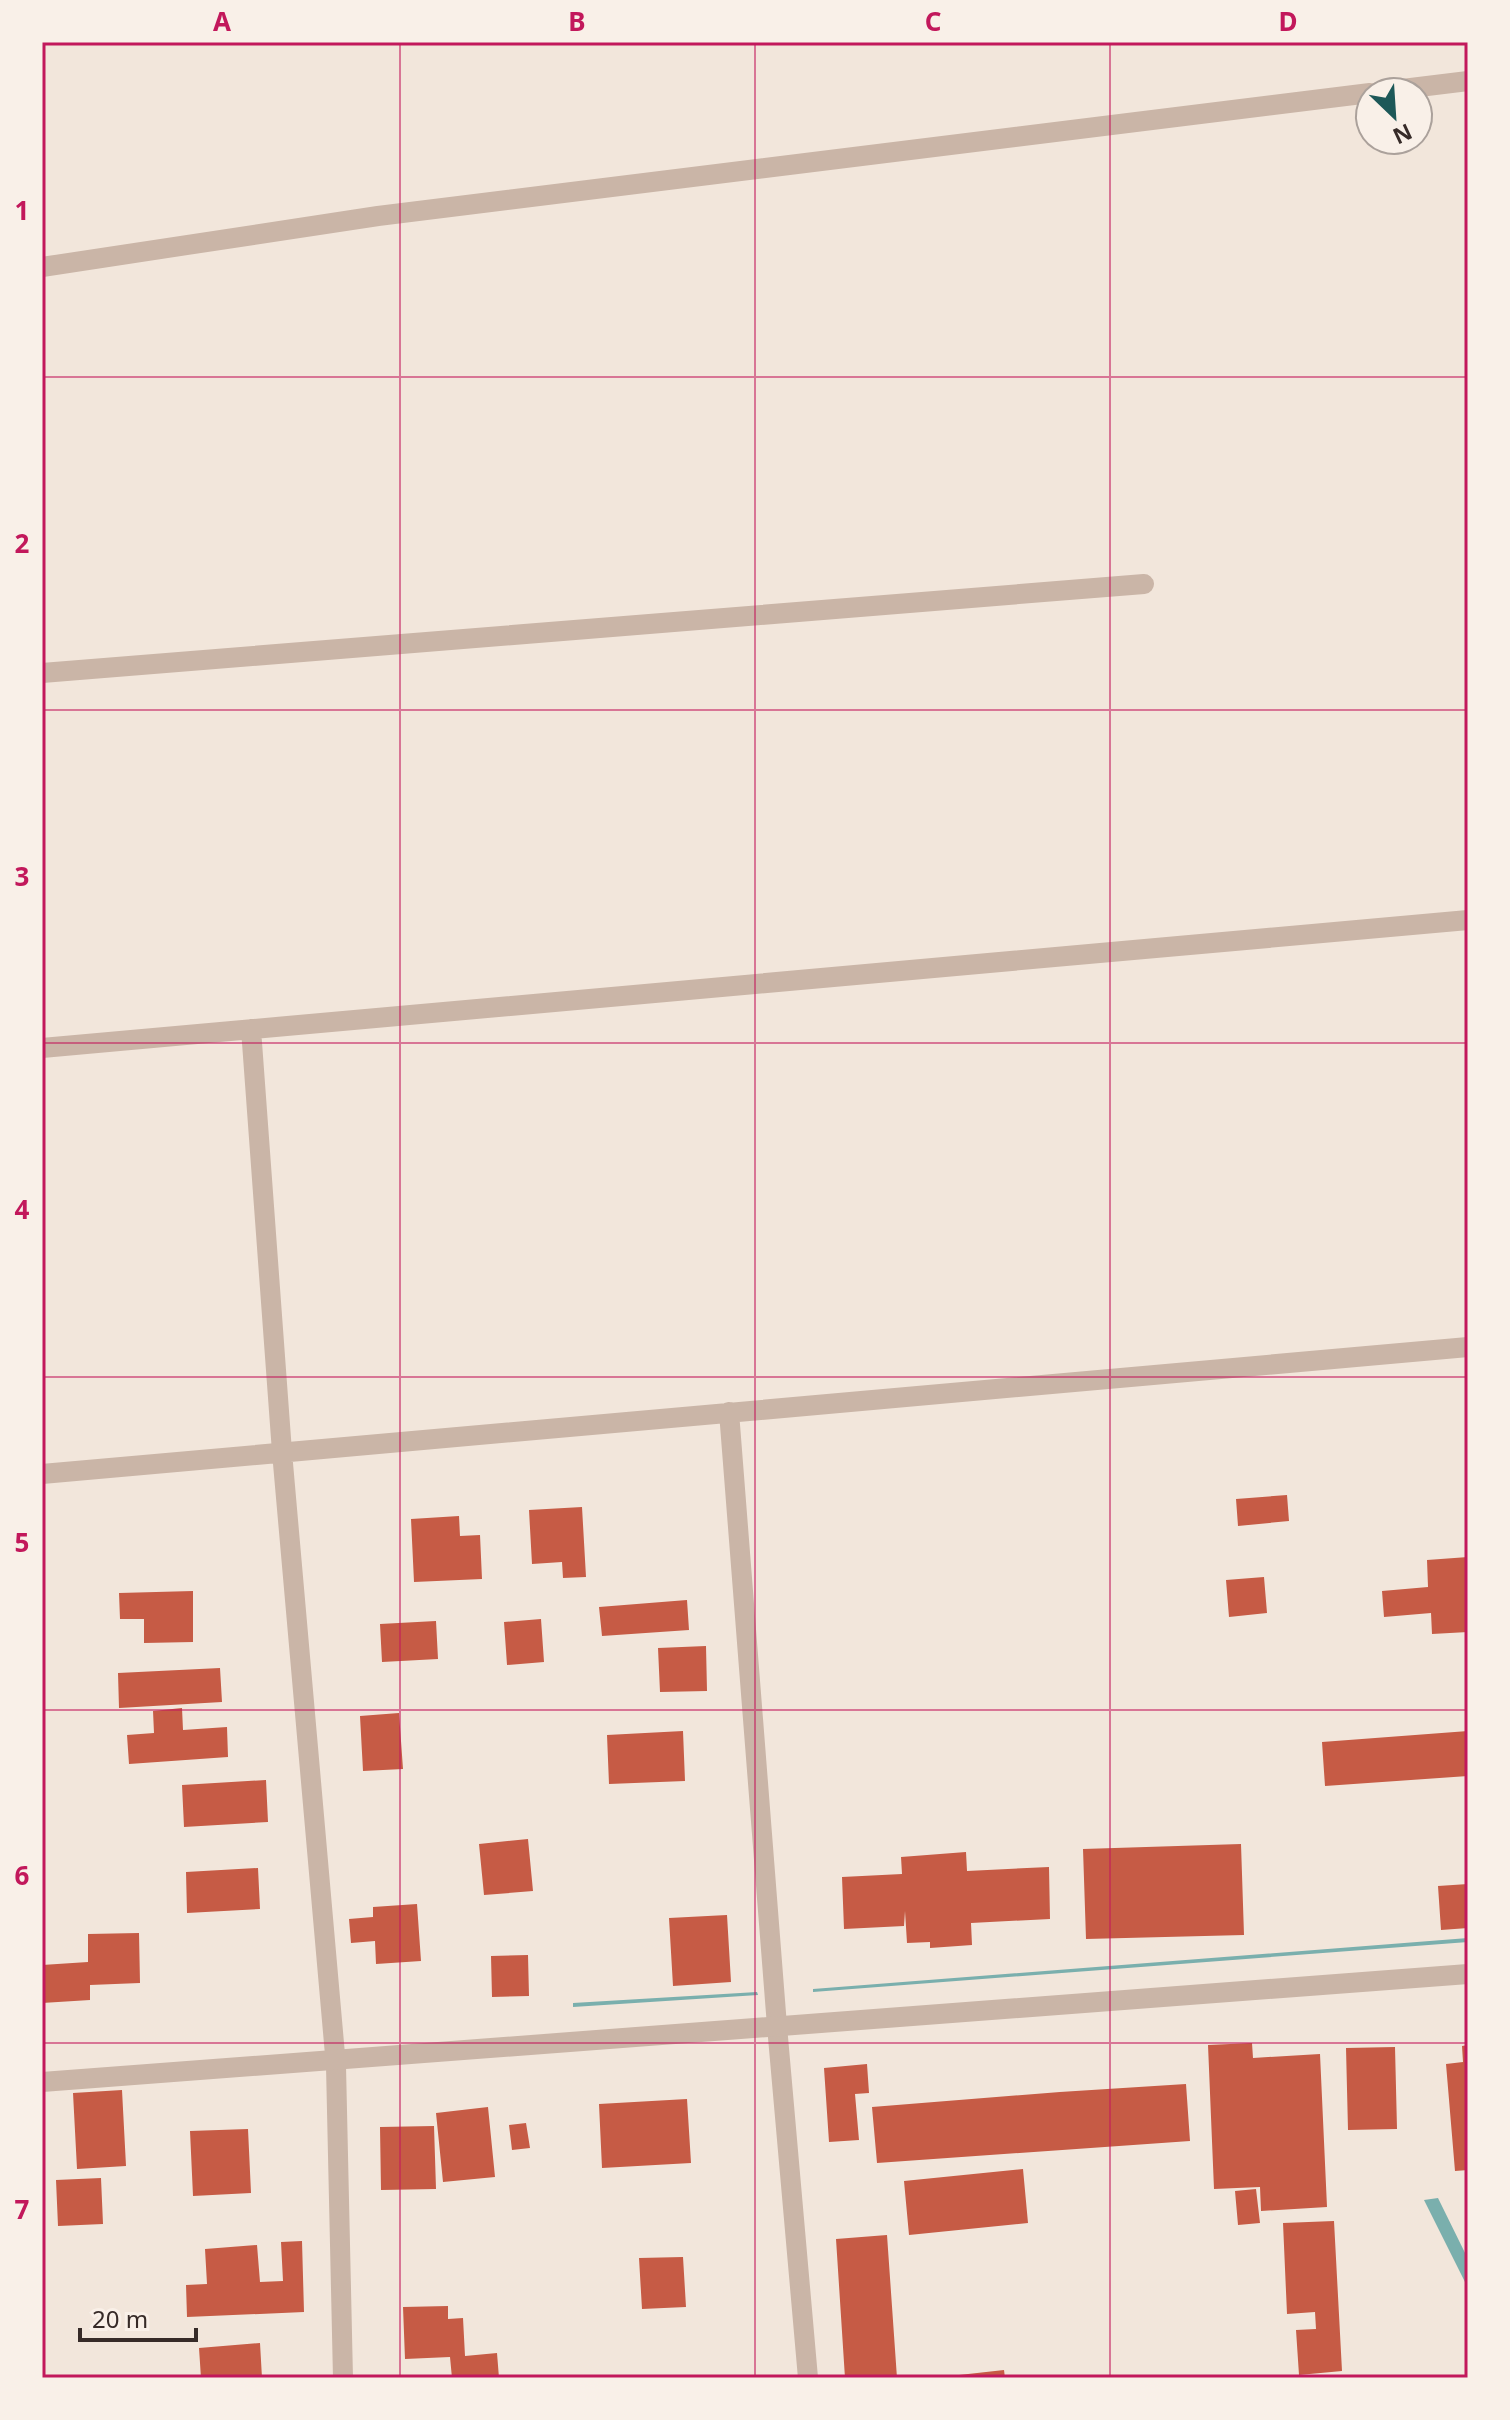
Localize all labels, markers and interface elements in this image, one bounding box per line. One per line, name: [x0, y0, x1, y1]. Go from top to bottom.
text: A: [213, 3, 231, 39]
text: B: [568, 3, 586, 39]
text: C: [925, 3, 941, 39]
text: D: [1278, 3, 1298, 39]
north arrow: [1354, 76, 1434, 156]
text: N: [1388, 118, 1417, 152]
text: 1: [15, 192, 29, 228]
text: 2: [15, 525, 30, 561]
text: 3: [15, 858, 29, 894]
text: 4: [15, 1191, 30, 1227]
text: 5: [15, 1524, 29, 1560]
text: 6: [15, 1857, 30, 1893]
text: 7: [15, 2191, 30, 2227]
scale bar: [80, 2292, 196, 2342]
text: 20 m: [92, 2302, 148, 2335]

